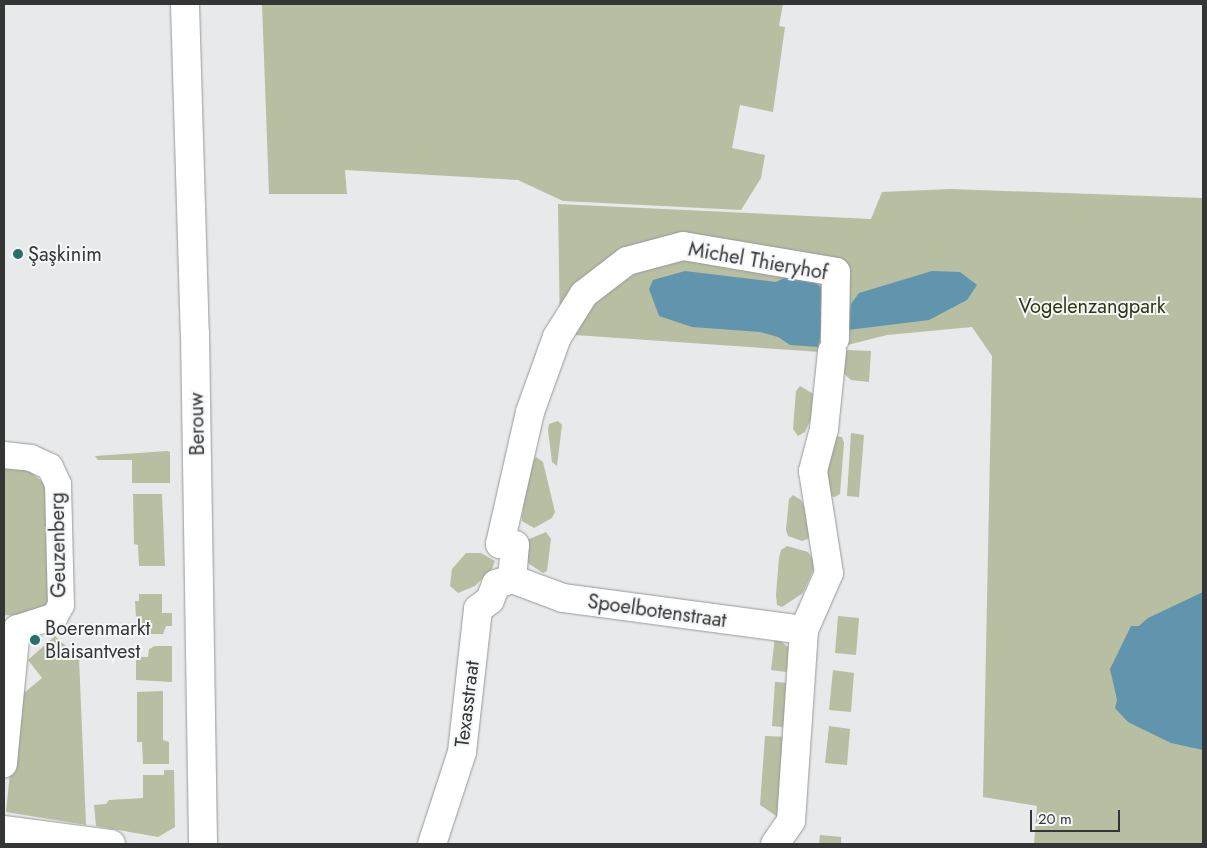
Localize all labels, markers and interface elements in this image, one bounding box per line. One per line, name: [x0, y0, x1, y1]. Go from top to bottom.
street label: Michel Thieryhof: [686, 237, 830, 285]
place label: Şaşkinim: [28, 242, 102, 266]
marker: Şaşkinim: [12, 248, 24, 260]
park label: Vogelenzangpark: [1018, 294, 1166, 318]
street label: Berouw: [184, 392, 210, 456]
street label: Geuzenberg: [45, 492, 71, 598]
street label: Spoelbotenstraat: [586, 589, 728, 633]
place label: Boerenmarkt Blaisantvest: [45, 616, 150, 663]
marker: Boerenmarkt Blaisantvest: [29, 634, 41, 646]
street label: Texasstraat: [450, 659, 484, 749]
scale bar: [1032, 800, 1122, 832]
text: 20 m: [1038, 808, 1072, 830]

